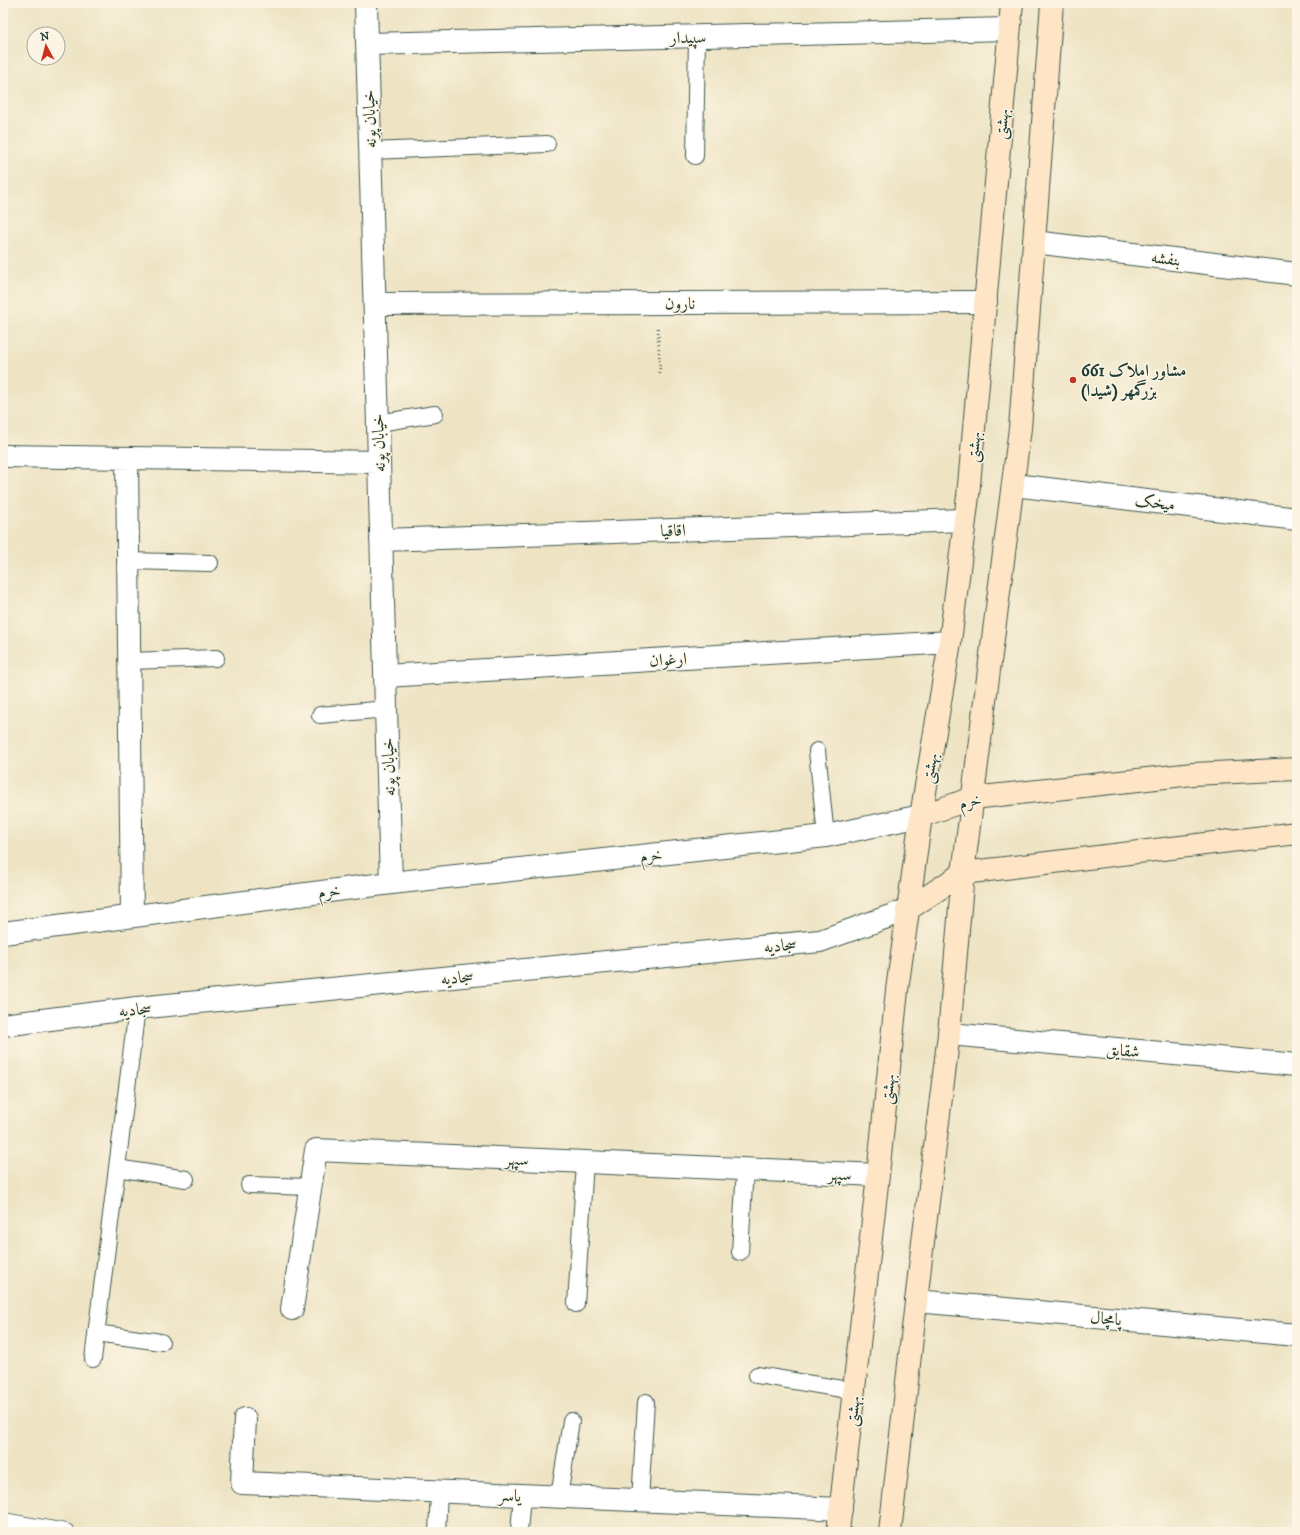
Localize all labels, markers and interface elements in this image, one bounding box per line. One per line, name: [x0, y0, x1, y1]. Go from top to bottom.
north arrow: [26, 26, 66, 66]
street label: سپیدار: [668, 27, 706, 49]
text: N: [40, 30, 50, 45]
street label: خیابان پونه: [358, 89, 383, 149]
street label: بهشتی: [990, 108, 1014, 141]
street label: بنفشه: [1150, 246, 1182, 272]
street label: نارون: [665, 293, 695, 315]
place label: مشاور املاک 661 بزرگمهر (شیدا): [1081, 360, 1186, 402]
marker: مشاور املاک 661 بزرگمهر (شیدا): [1068, 375, 1078, 385]
street label: خیابان پونه: [367, 413, 392, 473]
street label: بهشتی: [962, 431, 986, 464]
street label: میخک: [1134, 490, 1176, 516]
street label: اقاقیا: [660, 520, 687, 542]
street label: ارغوان: [649, 648, 688, 672]
street label: خیابان پونه: [377, 737, 402, 797]
street label: بهشتی: [916, 751, 944, 785]
street label: خرم: [957, 789, 984, 818]
street label: خرم: [639, 844, 664, 871]
street label: خرم: [317, 880, 342, 907]
street label: سجادیه: [762, 933, 798, 959]
street label: سجادیه: [439, 965, 475, 991]
street label: سجادیه: [117, 997, 153, 1023]
street label: شقایق: [1105, 1039, 1141, 1063]
street label: بهشتی: [875, 1073, 901, 1106]
street label: سپهر: [503, 1148, 529, 1172]
street label: سپهر: [826, 1163, 852, 1187]
street label: پامچال: [1089, 1307, 1123, 1332]
street label: بهشتی: [840, 1395, 866, 1428]
street label: یاسر: [496, 1485, 522, 1507]

